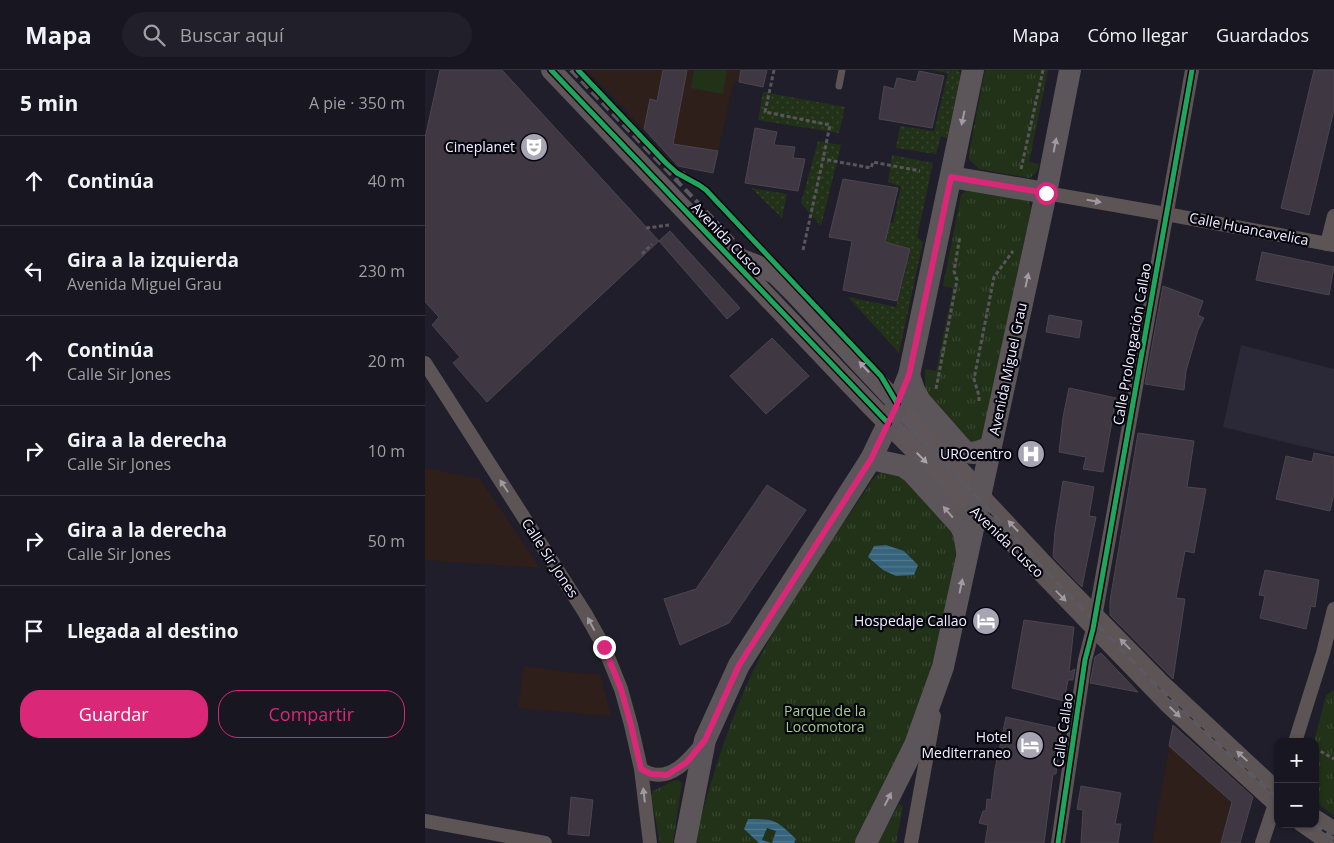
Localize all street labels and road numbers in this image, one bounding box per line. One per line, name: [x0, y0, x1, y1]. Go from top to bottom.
street label: Avenida Cusco: [688, 198, 767, 279]
street label: Calle Huancavelica: [1188, 208, 1310, 249]
street label: Calle Prolongación Callao: [1108, 261, 1155, 427]
street label: Avenida Miguel Grau: [984, 301, 1031, 437]
street label: Avenida Cusco: [967, 502, 1048, 581]
street label: Calle Sir Jones: [518, 514, 583, 601]
street label: Calle Callao: [1048, 691, 1077, 768]

